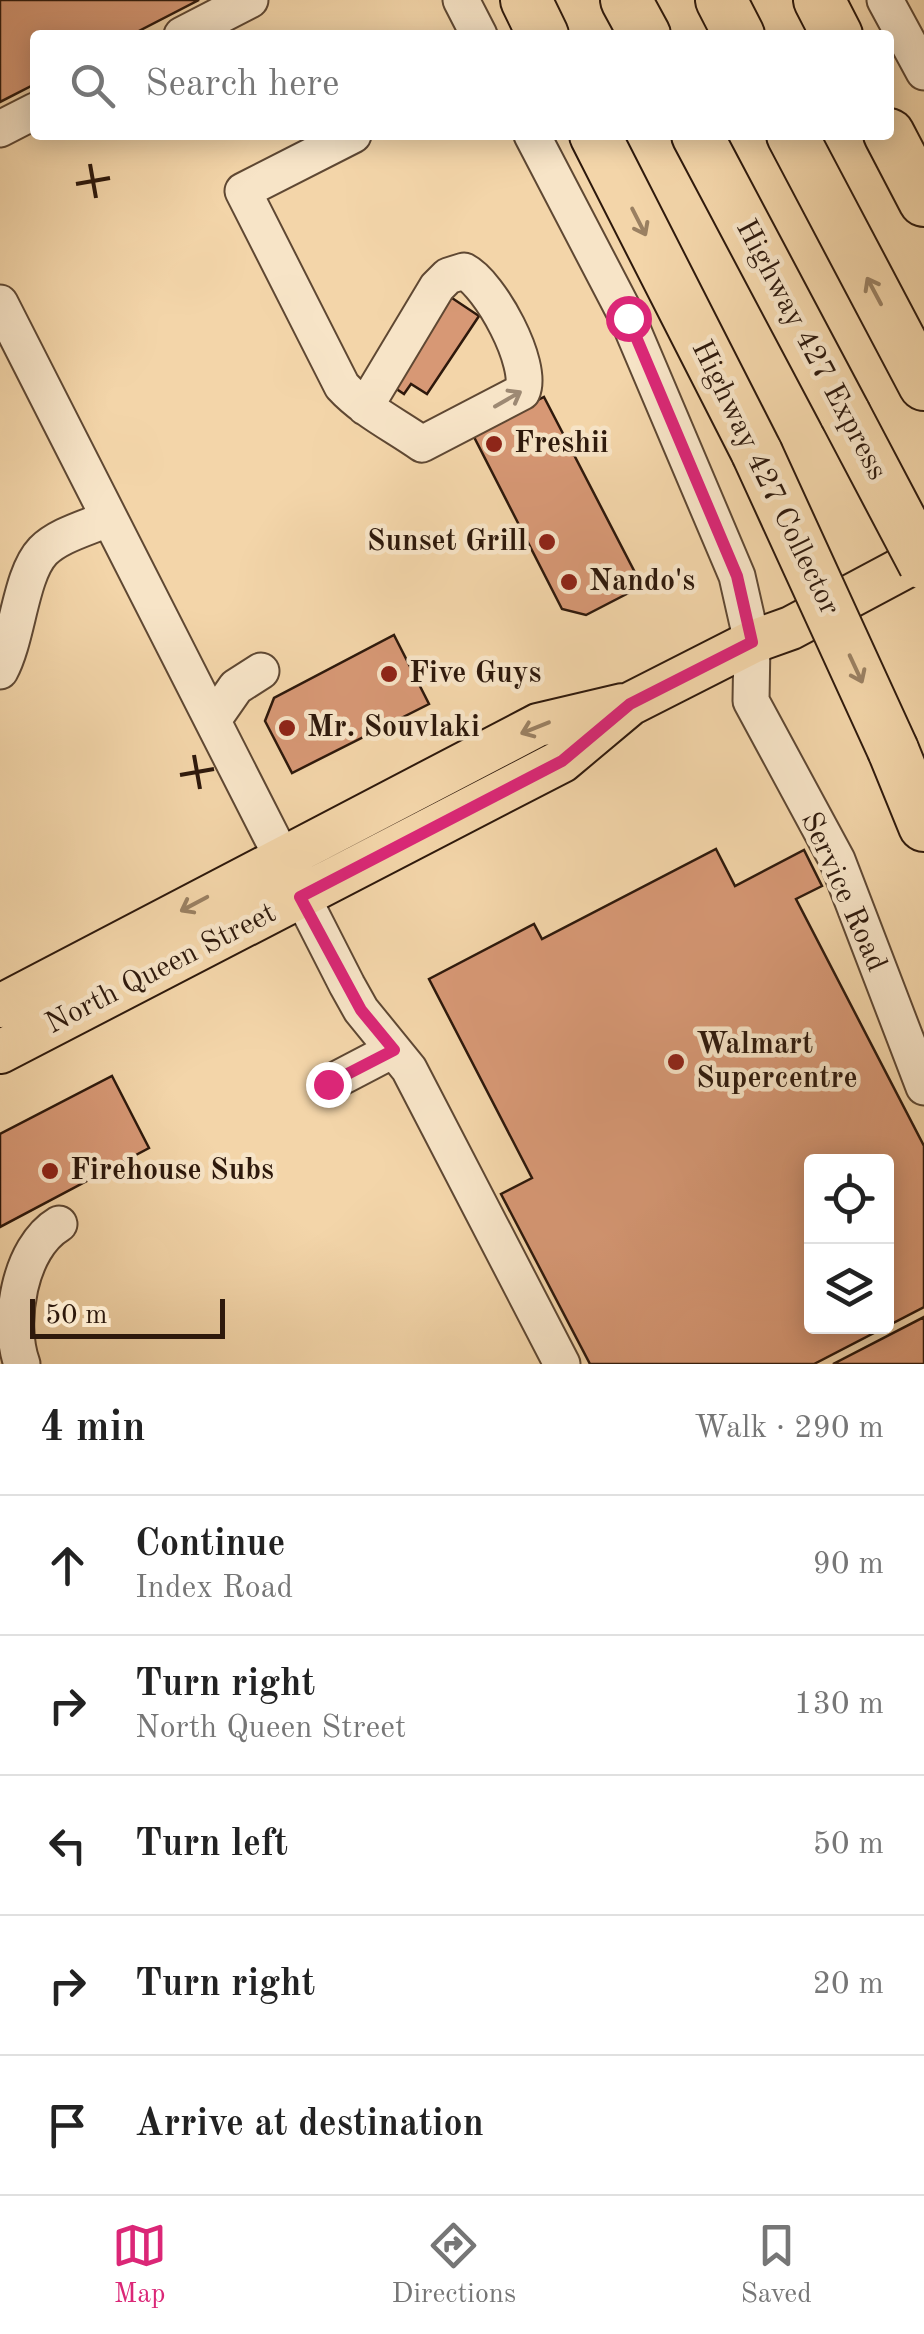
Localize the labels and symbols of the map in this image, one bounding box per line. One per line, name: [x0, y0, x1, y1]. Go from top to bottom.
one-way arrow: [630, 206, 649, 236]
street label: Highway 427 Express: [730, 215, 892, 485]
one-way arrow: [864, 276, 883, 306]
route start: [606, 296, 652, 342]
street label: Highway 427 Collector: [685, 336, 845, 620]
one-way arrow: [493, 388, 522, 408]
place label: Freshii: [514, 429, 609, 459]
marker: Freshii: [483, 433, 505, 455]
place label: Sunset Grill: [367, 527, 527, 557]
marker: Sunset Grill: [536, 531, 558, 553]
place label: Nando's: [589, 567, 695, 597]
marker: Nando's: [558, 571, 580, 593]
one-way arrow: [848, 653, 867, 683]
place label: Five Guys: [409, 659, 541, 689]
marker: Five Guys: [378, 663, 400, 685]
place label: Mr. Souvlaki: [307, 713, 480, 743]
marker: Mr. Souvlaki: [276, 717, 298, 739]
one-way arrow: [521, 720, 551, 738]
street label: Service Road: [795, 808, 891, 976]
one-way arrow: [180, 895, 210, 915]
street label: North Queen Street: [41, 898, 281, 1040]
place label: Walmart Supercentre: [696, 1030, 858, 1094]
marker: Walmart Supercentre: [665, 1051, 687, 1073]
route end: [306, 1062, 352, 1108]
place label: Firehouse Subs: [70, 1156, 274, 1186]
marker: Firehouse Subs: [39, 1160, 61, 1182]
scale bar: [30, 1294, 225, 1338]

